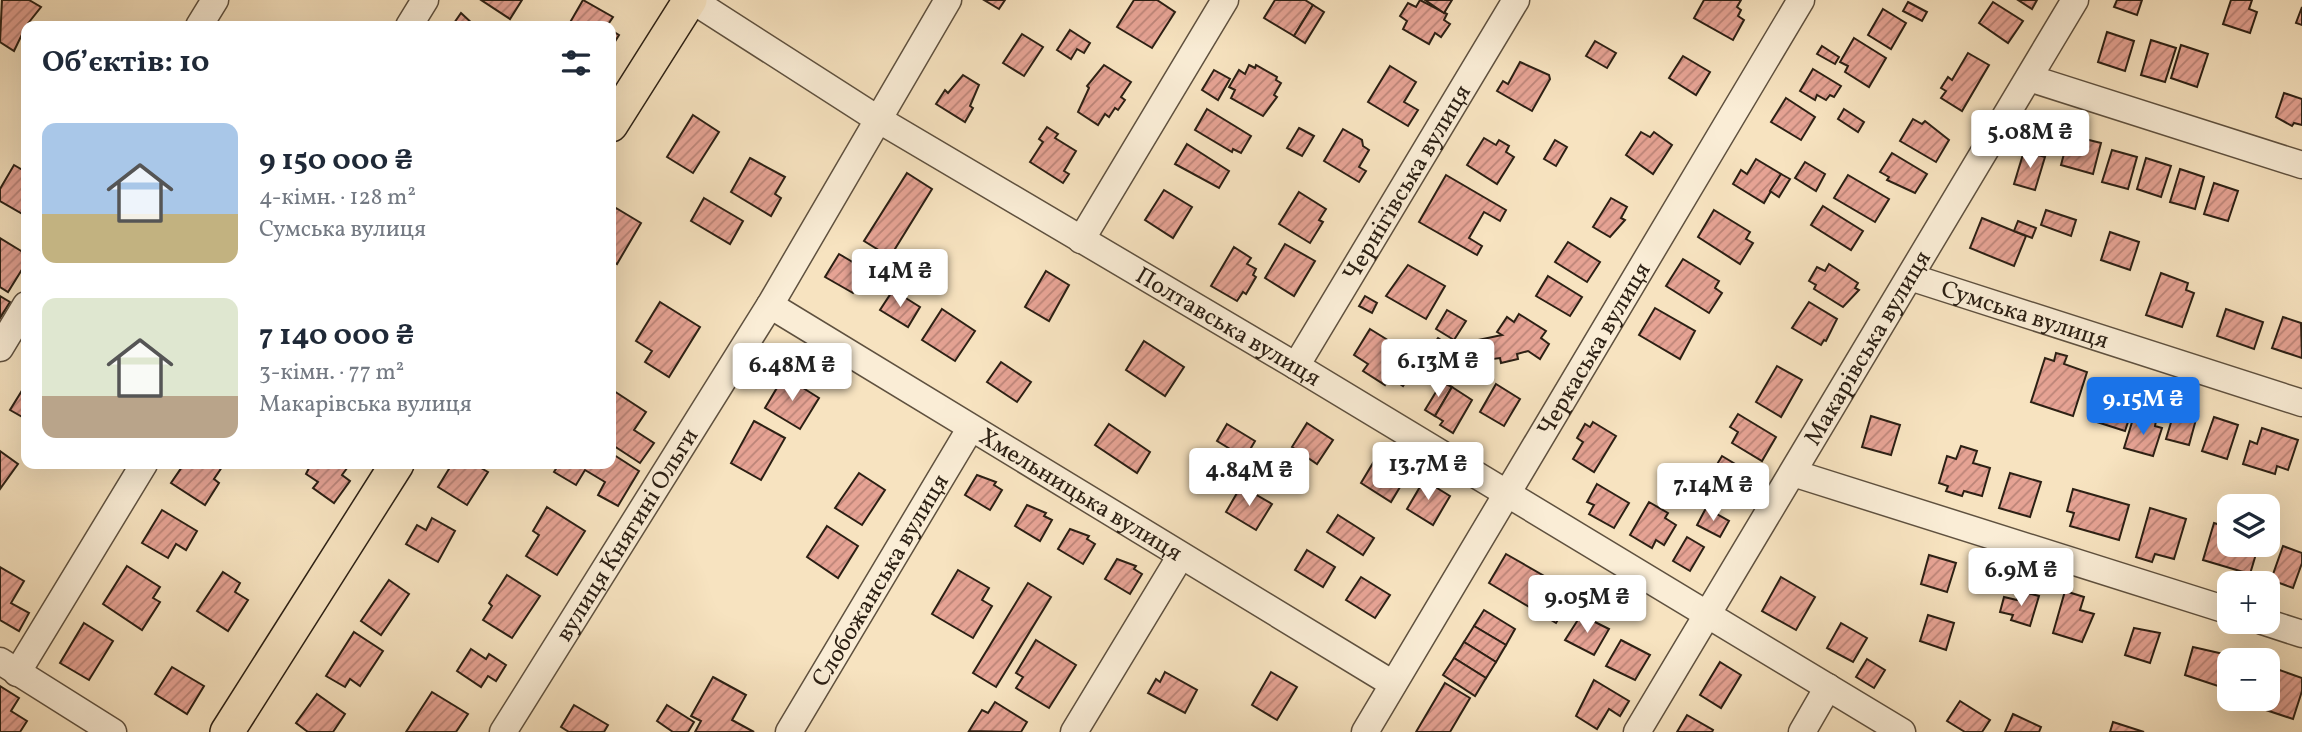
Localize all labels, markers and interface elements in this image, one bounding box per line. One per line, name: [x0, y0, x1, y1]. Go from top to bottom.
text: Об’єктів: 10: [42, 42, 210, 84]
icon: filters: [557, 44, 595, 82]
street label: Чернігівська вулиця: [1336, 79, 1480, 288]
pin: 5.08M ₴: [1965, 110, 2095, 170]
text: 5.08M ₴: [1987, 117, 2073, 149]
text: 9 150 000 ₴: [259, 140, 413, 182]
icon: home: [98, 151, 182, 235]
text: 4-кімн. · 128 m²: [259, 182, 416, 214]
text: Сумська вулиця: [259, 214, 426, 246]
street label: Макарівська вулиця: [1797, 245, 1940, 453]
pin: 14M ₴: [851, 250, 949, 309]
text: 14M ₴: [868, 256, 932, 288]
street label: Черкаська вулиця: [1530, 256, 1660, 443]
street label: Полтавська вулиця: [1128, 260, 1327, 396]
street label: Сумська вулиця: [1936, 273, 2113, 359]
text: 7 140 000 ₴: [259, 315, 414, 357]
icon: home: [98, 326, 182, 410]
pin: 6.13M ₴: [1373, 340, 1503, 399]
pin: 6.48M ₴: [727, 344, 857, 403]
text: 6.13M ₴: [1397, 346, 1479, 378]
text: 6.48M ₴: [749, 350, 835, 382]
text: 3-кімн. · 77 m²: [259, 357, 404, 389]
pin: 9.15M ₴: [2078, 378, 2208, 437]
text: 9.15M ₴: [2103, 384, 2183, 416]
text: Макарівська вулиця: [259, 389, 472, 421]
street label: Хмельницька вулиця: [972, 421, 1188, 571]
street label: вулиця Княгині Ольги: [549, 422, 708, 649]
pin: 13.7M ₴: [1363, 442, 1493, 502]
pin: 4.84M ₴: [1184, 448, 1314, 508]
text: 13.7M ₴: [1388, 449, 1468, 481]
text: 4.84M ₴: [1205, 455, 1293, 487]
pin: 7.14M ₴: [1648, 463, 1778, 523]
street label: Слобожанська вулиця: [805, 468, 958, 694]
text: 7.14M ₴: [1673, 470, 1753, 502]
map controls: [2217, 494, 2280, 711]
button: layers: [2217, 494, 2280, 557]
pin: 6.9M ₴: [1964, 548, 2078, 608]
text: 6.9M ₴: [1984, 555, 2058, 587]
button: +: [2217, 571, 2280, 634]
pin: 9.05M ₴: [1522, 576, 1652, 635]
text: 9.05M ₴: [1544, 582, 1630, 614]
button: −: [2217, 648, 2280, 711]

